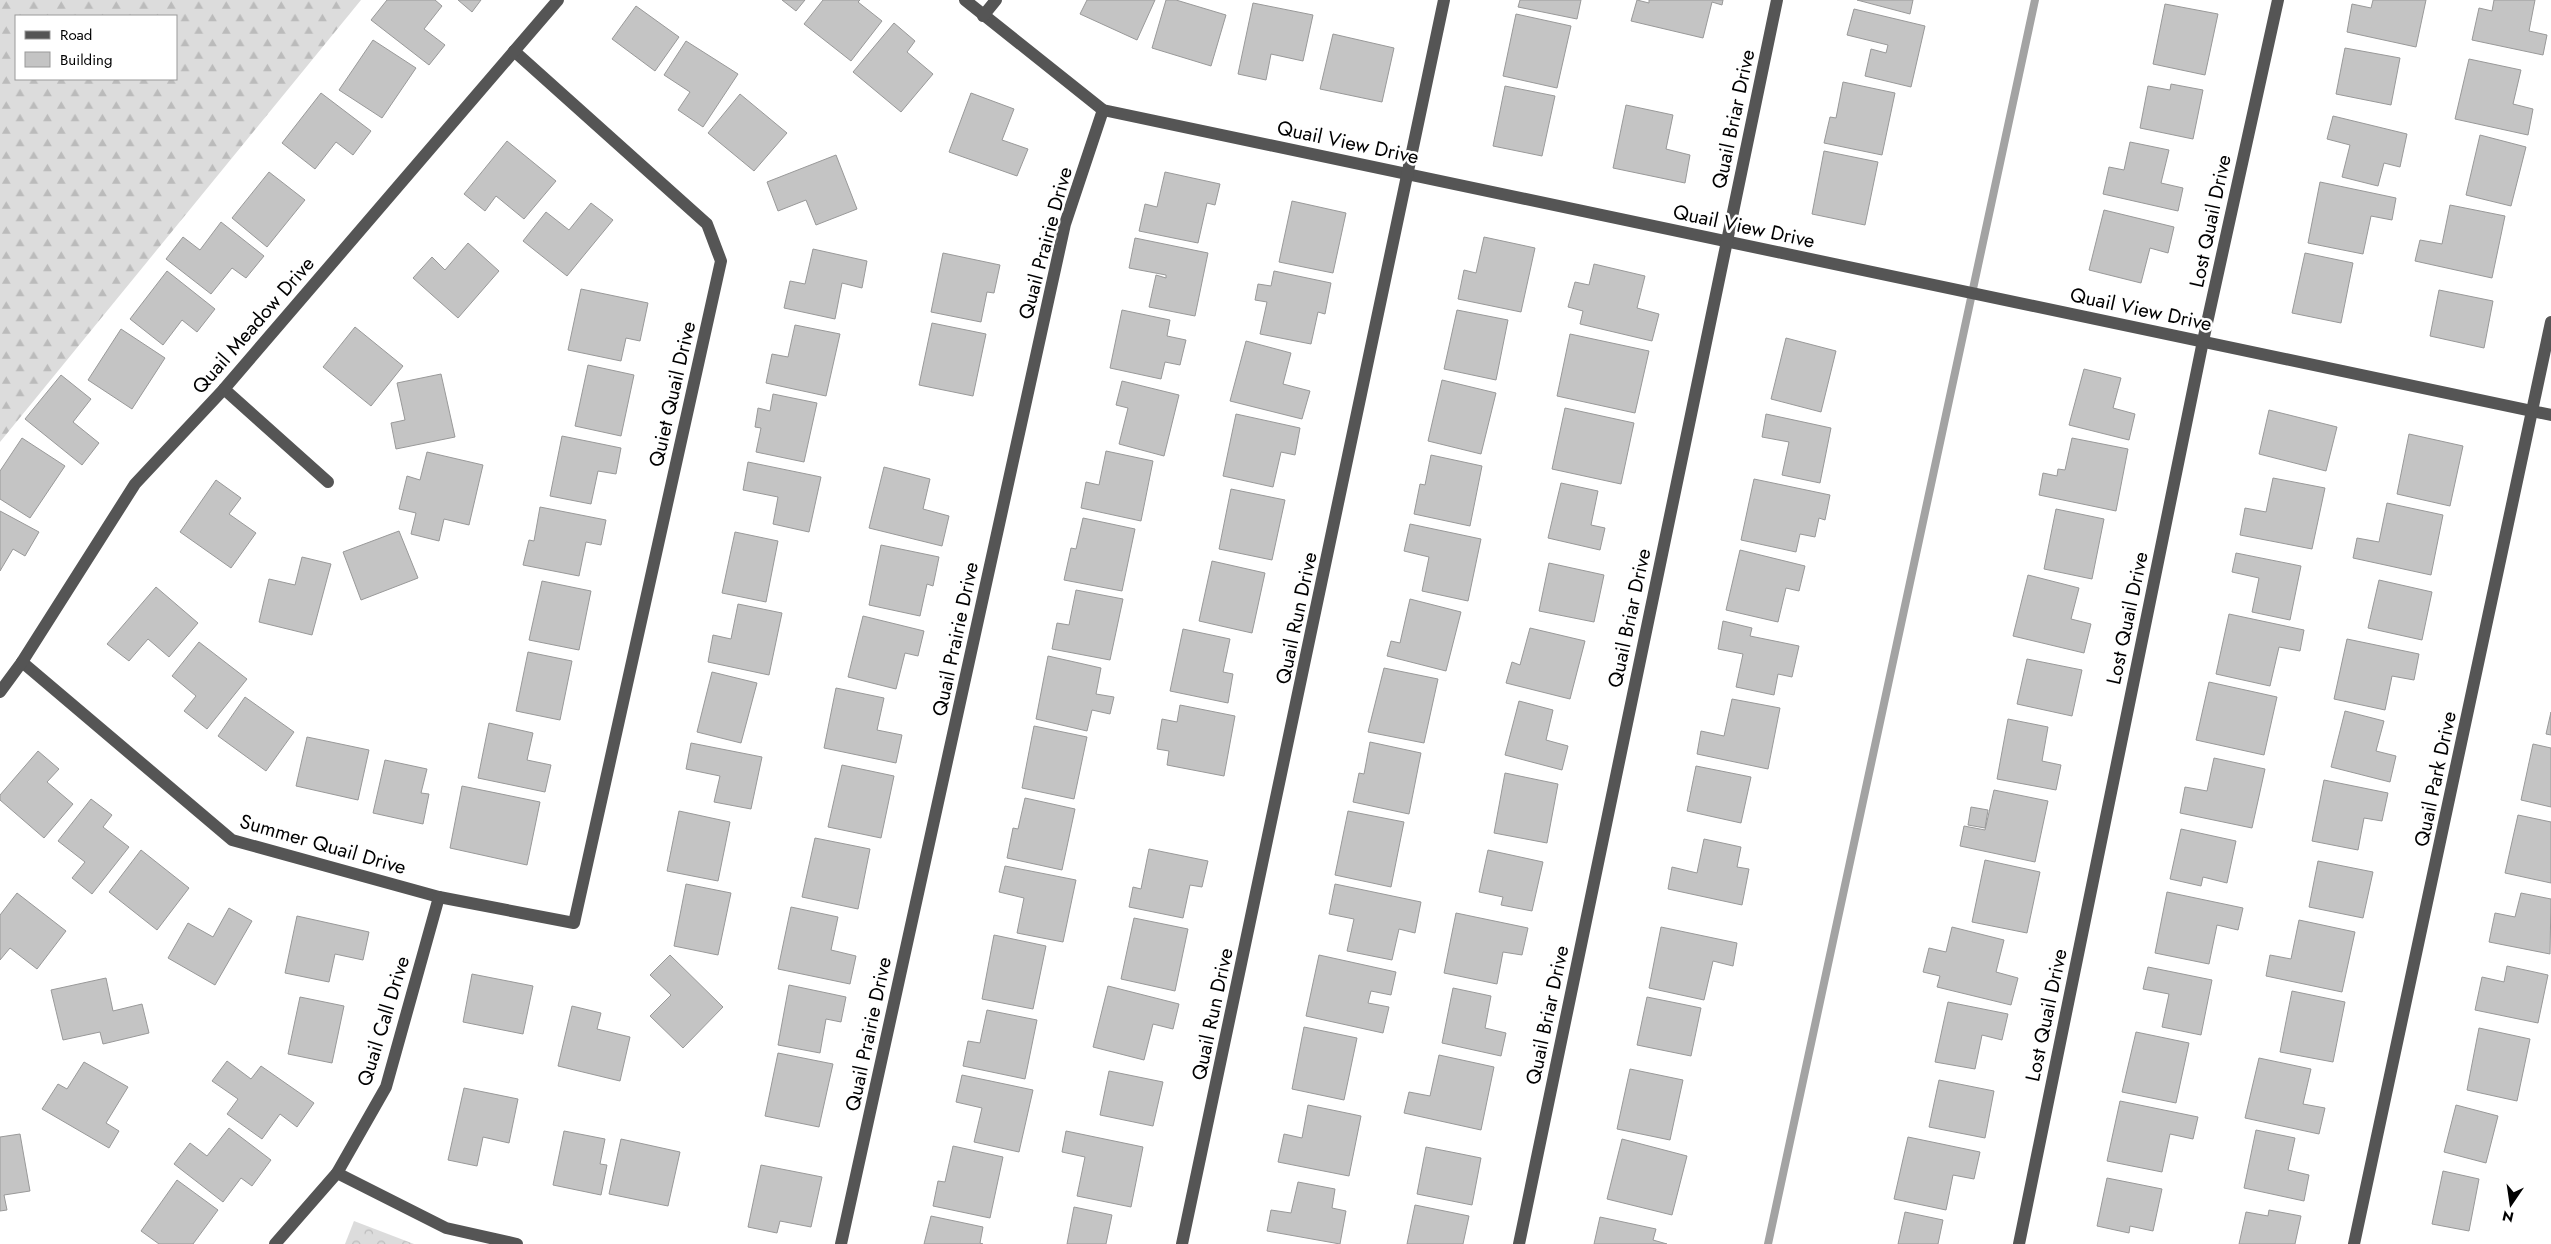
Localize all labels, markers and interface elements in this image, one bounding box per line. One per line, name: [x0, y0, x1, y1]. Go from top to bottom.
legend: [15, 15, 178, 80]
text: Road: [60, 24, 92, 46]
street label: Quail Briar Drive: [1705, 47, 1762, 192]
text: Building: [60, 49, 112, 71]
street label: Quail View Drive: [1274, 113, 1421, 172]
street label: Lost Quail Drive: [2182, 152, 2239, 290]
street label: Quail Prairie Drive: [1011, 164, 1080, 323]
street label: Quail View Drive: [1670, 197, 1817, 256]
street label: Quail Meadow Drive: [185, 250, 321, 400]
street label: Quail View Drive: [2067, 280, 2214, 339]
street label: Quiet Quail Drive: [642, 318, 703, 470]
street label: Quail Briar Drive: [1601, 546, 1658, 691]
street label: Quail Run Drive: [1268, 549, 1325, 687]
street label: Lost Quail Drive: [2099, 549, 2156, 687]
street label: Quail Prairie Drive: [925, 559, 986, 719]
street label: Quail Park Drive: [2407, 709, 2464, 850]
street label: Summer Quail Drive: [236, 807, 410, 882]
street label: Quail Briar Drive: [1519, 943, 1576, 1088]
street label: Quail Run Drive: [1184, 945, 1241, 1083]
street label: Lost Quail Drive: [2018, 946, 2075, 1084]
street label: Quail Call Drive: [350, 952, 417, 1090]
street label: Quail Prairie Drive: [838, 954, 899, 1114]
north arrow: [2486, 1179, 2536, 1229]
text: N: [2500, 1206, 2516, 1228]

